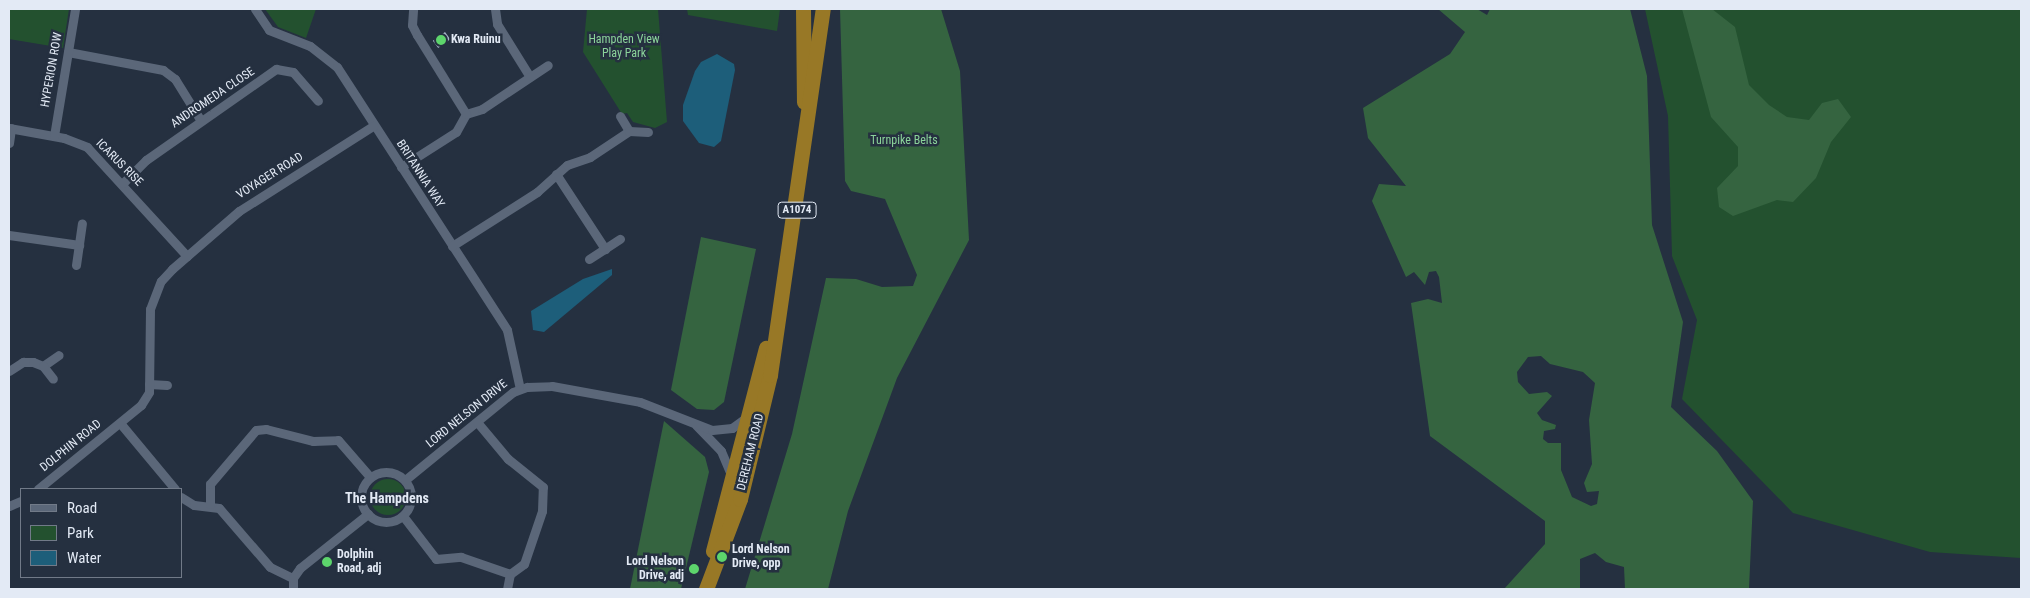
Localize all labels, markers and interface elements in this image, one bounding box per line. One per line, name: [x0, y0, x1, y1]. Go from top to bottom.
street label: HYPERION ROW: [38, 31, 66, 109]
place label: Kwa Ruinu: [451, 33, 501, 47]
park label: Hampden View Play Park: [588, 33, 660, 61]
marker: Kwa Ruinu: [435, 34, 447, 46]
street label: ANDROMEDA CLOSE: [168, 65, 258, 131]
park label: Turnpike Belts: [870, 134, 938, 148]
street label: ICARUS RISE: [93, 137, 145, 189]
street label: BRITANNIA WAY: [393, 138, 447, 210]
street label: VOYAGER ROAD: [234, 150, 306, 202]
road number: A1074: [777, 202, 817, 218]
street label: LORD NELSON DRIVE: [424, 377, 510, 451]
street label: DEREHAM ROAD: [734, 412, 768, 492]
street label: DOLPHIN ROAD: [38, 417, 104, 475]
legend: [20, 488, 182, 578]
district label: The Hampdens: [345, 490, 429, 506]
text: Road: [67, 499, 97, 517]
text: Park: [67, 524, 94, 542]
place label: Lord Nelson Drive, opp: [732, 543, 790, 571]
place label: Dolphin Road, adj: [337, 548, 381, 576]
text: Water: [67, 549, 101, 567]
marker: Lord Nelson Drive, opp: [716, 551, 728, 563]
place label: Lord Nelson Drive, adj: [626, 555, 684, 583]
marker: Dolphin Road, adj: [321, 556, 333, 568]
marker: Lord Nelson Drive, adj: [688, 563, 700, 575]

